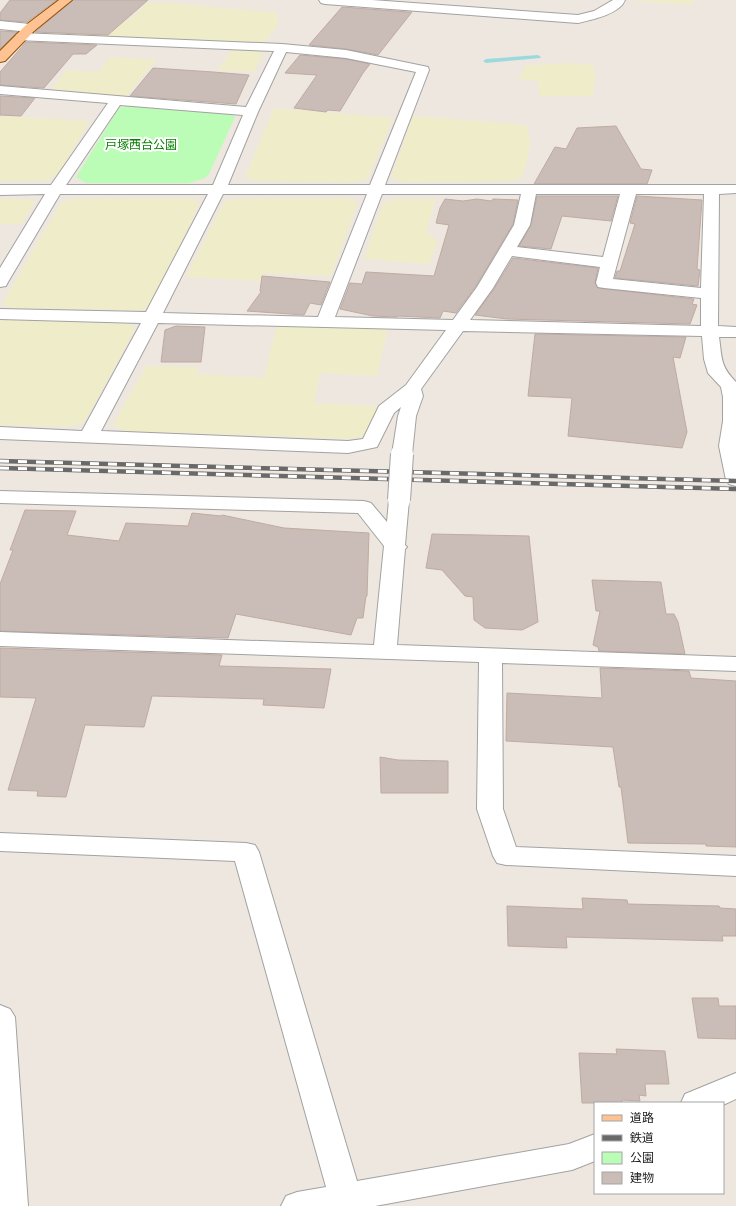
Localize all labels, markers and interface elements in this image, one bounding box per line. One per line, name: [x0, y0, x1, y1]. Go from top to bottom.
park label: 戸塚西台公園: [105, 138, 177, 152]
legend: [594, 1102, 724, 1194]
text: 道路: [630, 1111, 654, 1125]
text: 鉄道: [630, 1131, 654, 1145]
text: 公園: [630, 1151, 654, 1165]
text: 建物: [630, 1171, 654, 1185]

